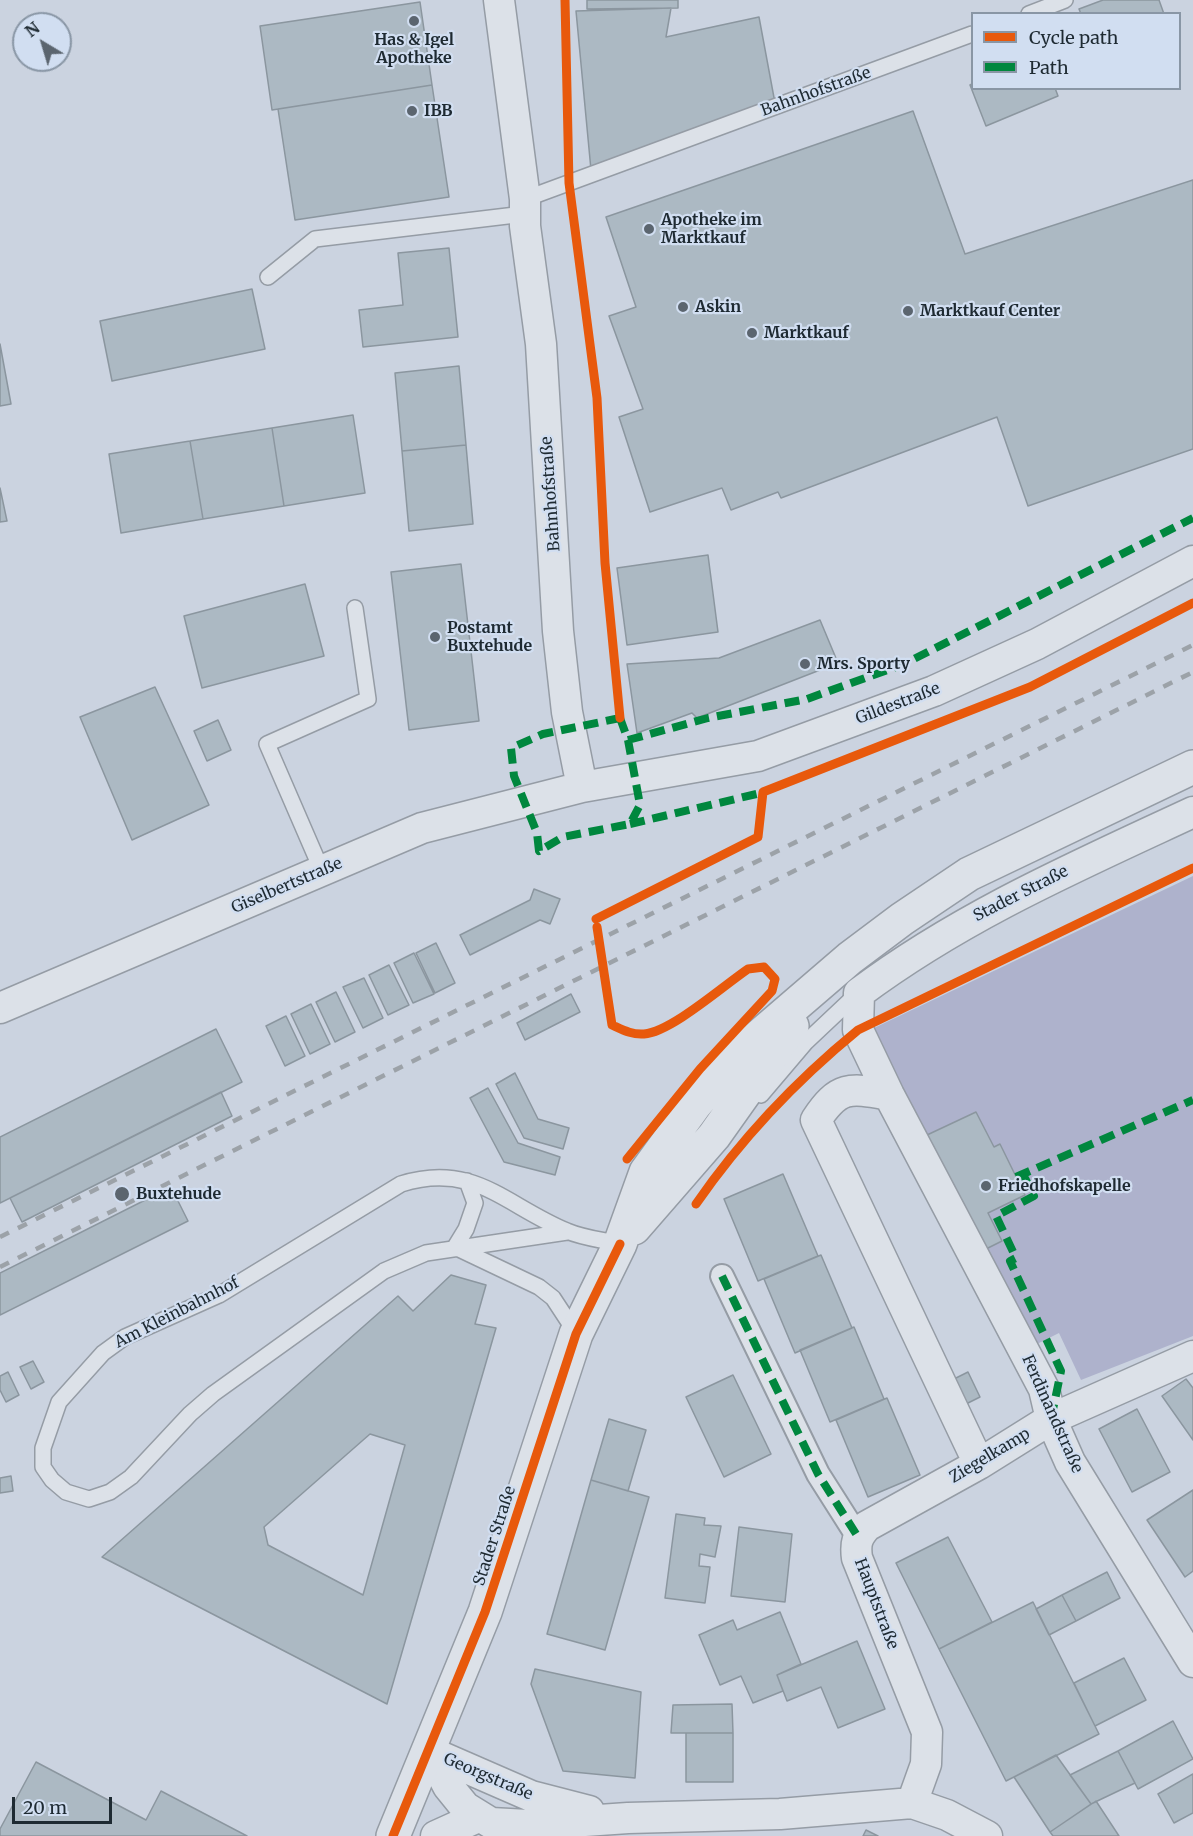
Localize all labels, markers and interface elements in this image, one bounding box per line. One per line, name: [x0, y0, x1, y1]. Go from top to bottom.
north arrow: [12, 12, 72, 72]
legend: [971, 12, 1181, 90]
marker: Has & Igel Apotheke: [407, 14, 421, 28]
text: N: [21, 18, 43, 41]
text: Cycle path: [1029, 26, 1118, 49]
place label: Has & Igel Apotheke: [374, 30, 454, 68]
text: Path: [1029, 56, 1069, 79]
street label: Bahnhofstraße: [759, 63, 873, 121]
place label: IBB: [424, 101, 453, 121]
marker: IBB: [405, 104, 419, 118]
place label: Apotheke im Marktkauf: [661, 210, 762, 248]
marker: Apotheke im Marktkauf: [642, 222, 656, 236]
place label: Askin: [695, 297, 741, 317]
marker: Askin: [676, 300, 690, 314]
place label: Marktkauf Center: [920, 301, 1060, 321]
marker: Marktkauf Center: [901, 304, 915, 318]
place label: Marktkauf: [764, 323, 849, 343]
marker: Marktkauf: [745, 326, 759, 340]
street label: Bahnhofstraße: [537, 436, 565, 552]
place label: Postamt Buxtehude: [447, 618, 532, 656]
marker: Postamt Buxtehude: [428, 630, 442, 644]
place label: Mrs. Sporty: [817, 654, 910, 674]
marker: Mrs. Sporty: [798, 657, 812, 671]
street label: Gildestraße: [853, 679, 943, 729]
street label: Giselbertstraße: [229, 854, 345, 918]
street label: Stader Straße: [970, 862, 1072, 926]
place label: Friedhofskapelle: [998, 1176, 1131, 1196]
marker: Friedhofskapelle: [979, 1179, 993, 1193]
place label: Buxtehude: [136, 1184, 221, 1204]
marker: Buxtehude: [113, 1185, 131, 1203]
street label: Am Kleinbahnhof: [112, 1273, 242, 1353]
street label: Ferdinandstraße: [1017, 1352, 1087, 1476]
street label: Ziegelkamp: [946, 1424, 1034, 1488]
street label: Stader Straße: [470, 1484, 520, 1588]
street label: Hauptstraße: [850, 1556, 902, 1652]
street label: Georgstraße: [440, 1750, 536, 1804]
scale bar: [15, 1785, 116, 1823]
text: 20 m: [23, 1796, 67, 1819]

